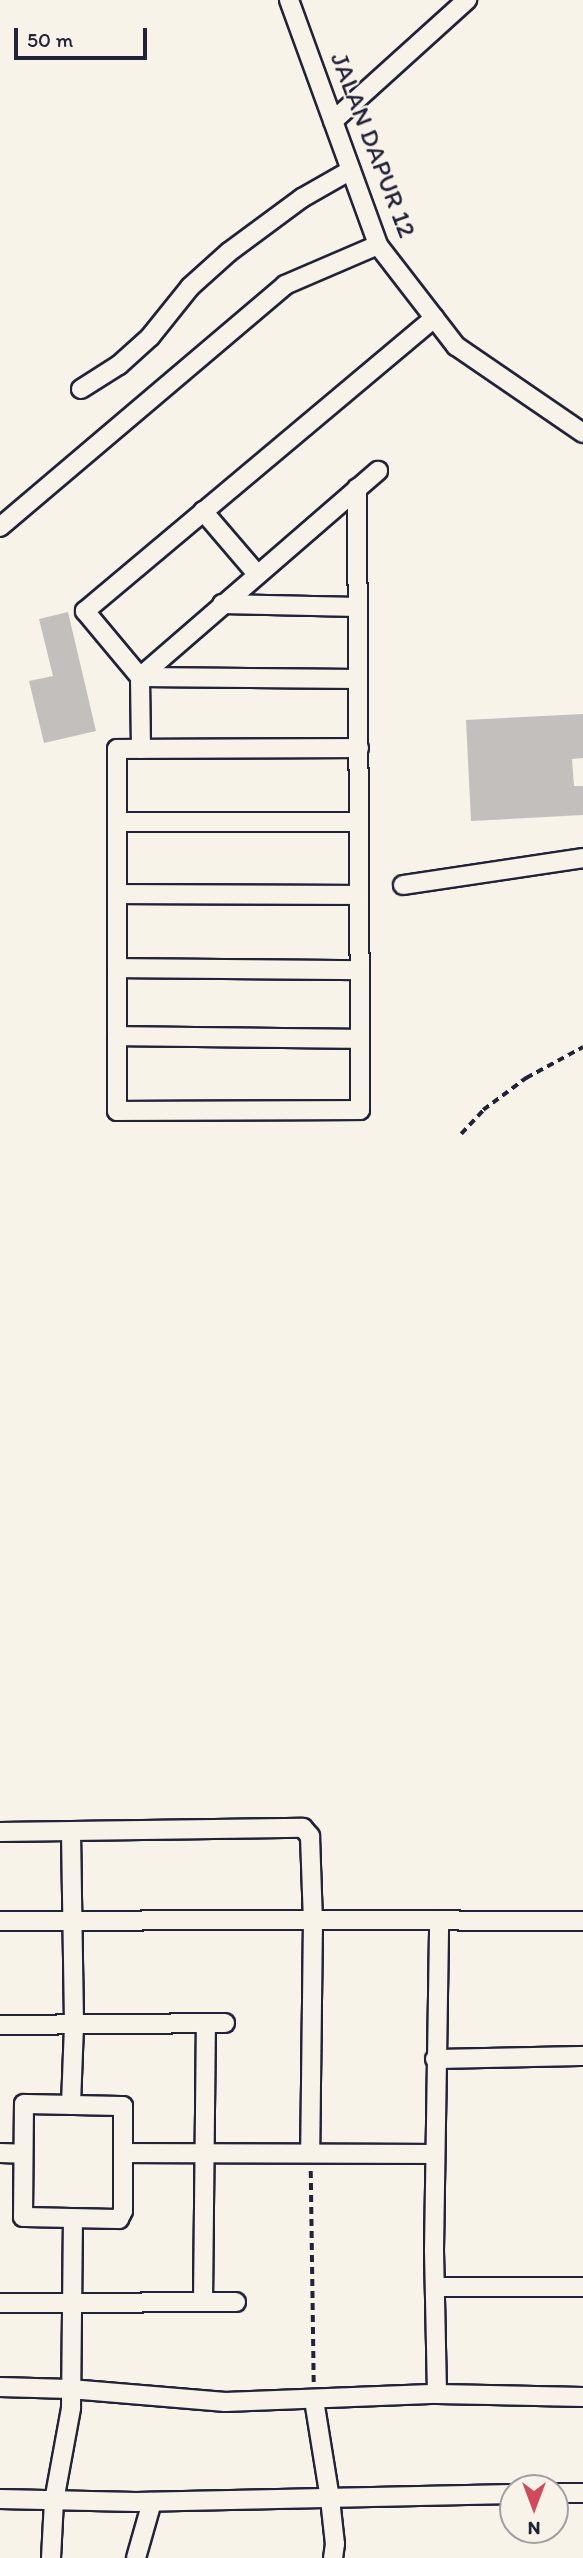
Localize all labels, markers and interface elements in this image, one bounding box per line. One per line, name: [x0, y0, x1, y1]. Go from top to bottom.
scale bar: [18, 14, 150, 58]
text: 50 m: [27, 27, 73, 52]
street label: JALAN DAPUR 12: [323, 48, 423, 242]
north arrow: [499, 2474, 569, 2544]
text: N: [528, 2517, 540, 2540]

